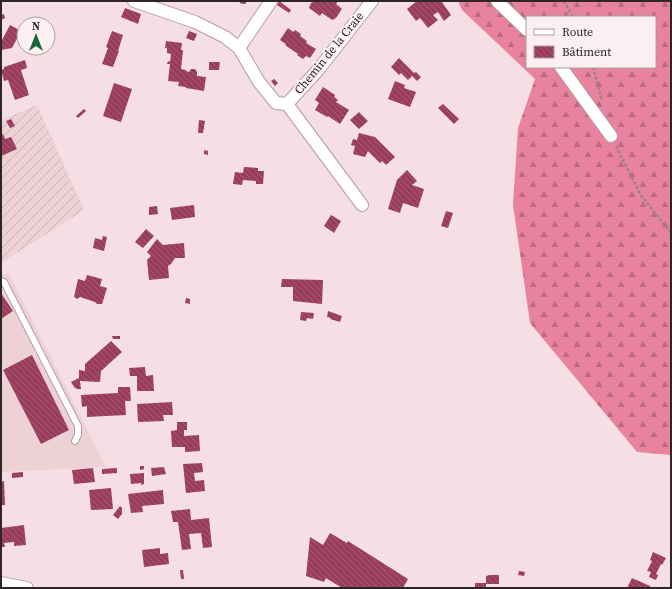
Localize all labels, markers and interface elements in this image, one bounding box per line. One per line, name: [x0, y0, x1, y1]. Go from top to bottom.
street label: Chemin de la Craie: [291, 8, 367, 98]
north arrow: [16, 16, 56, 56]
legend: [526, 16, 656, 68]
text: N: [32, 19, 40, 34]
text: Route: [562, 24, 593, 40]
text: Bâtiment: [562, 44, 611, 60]

